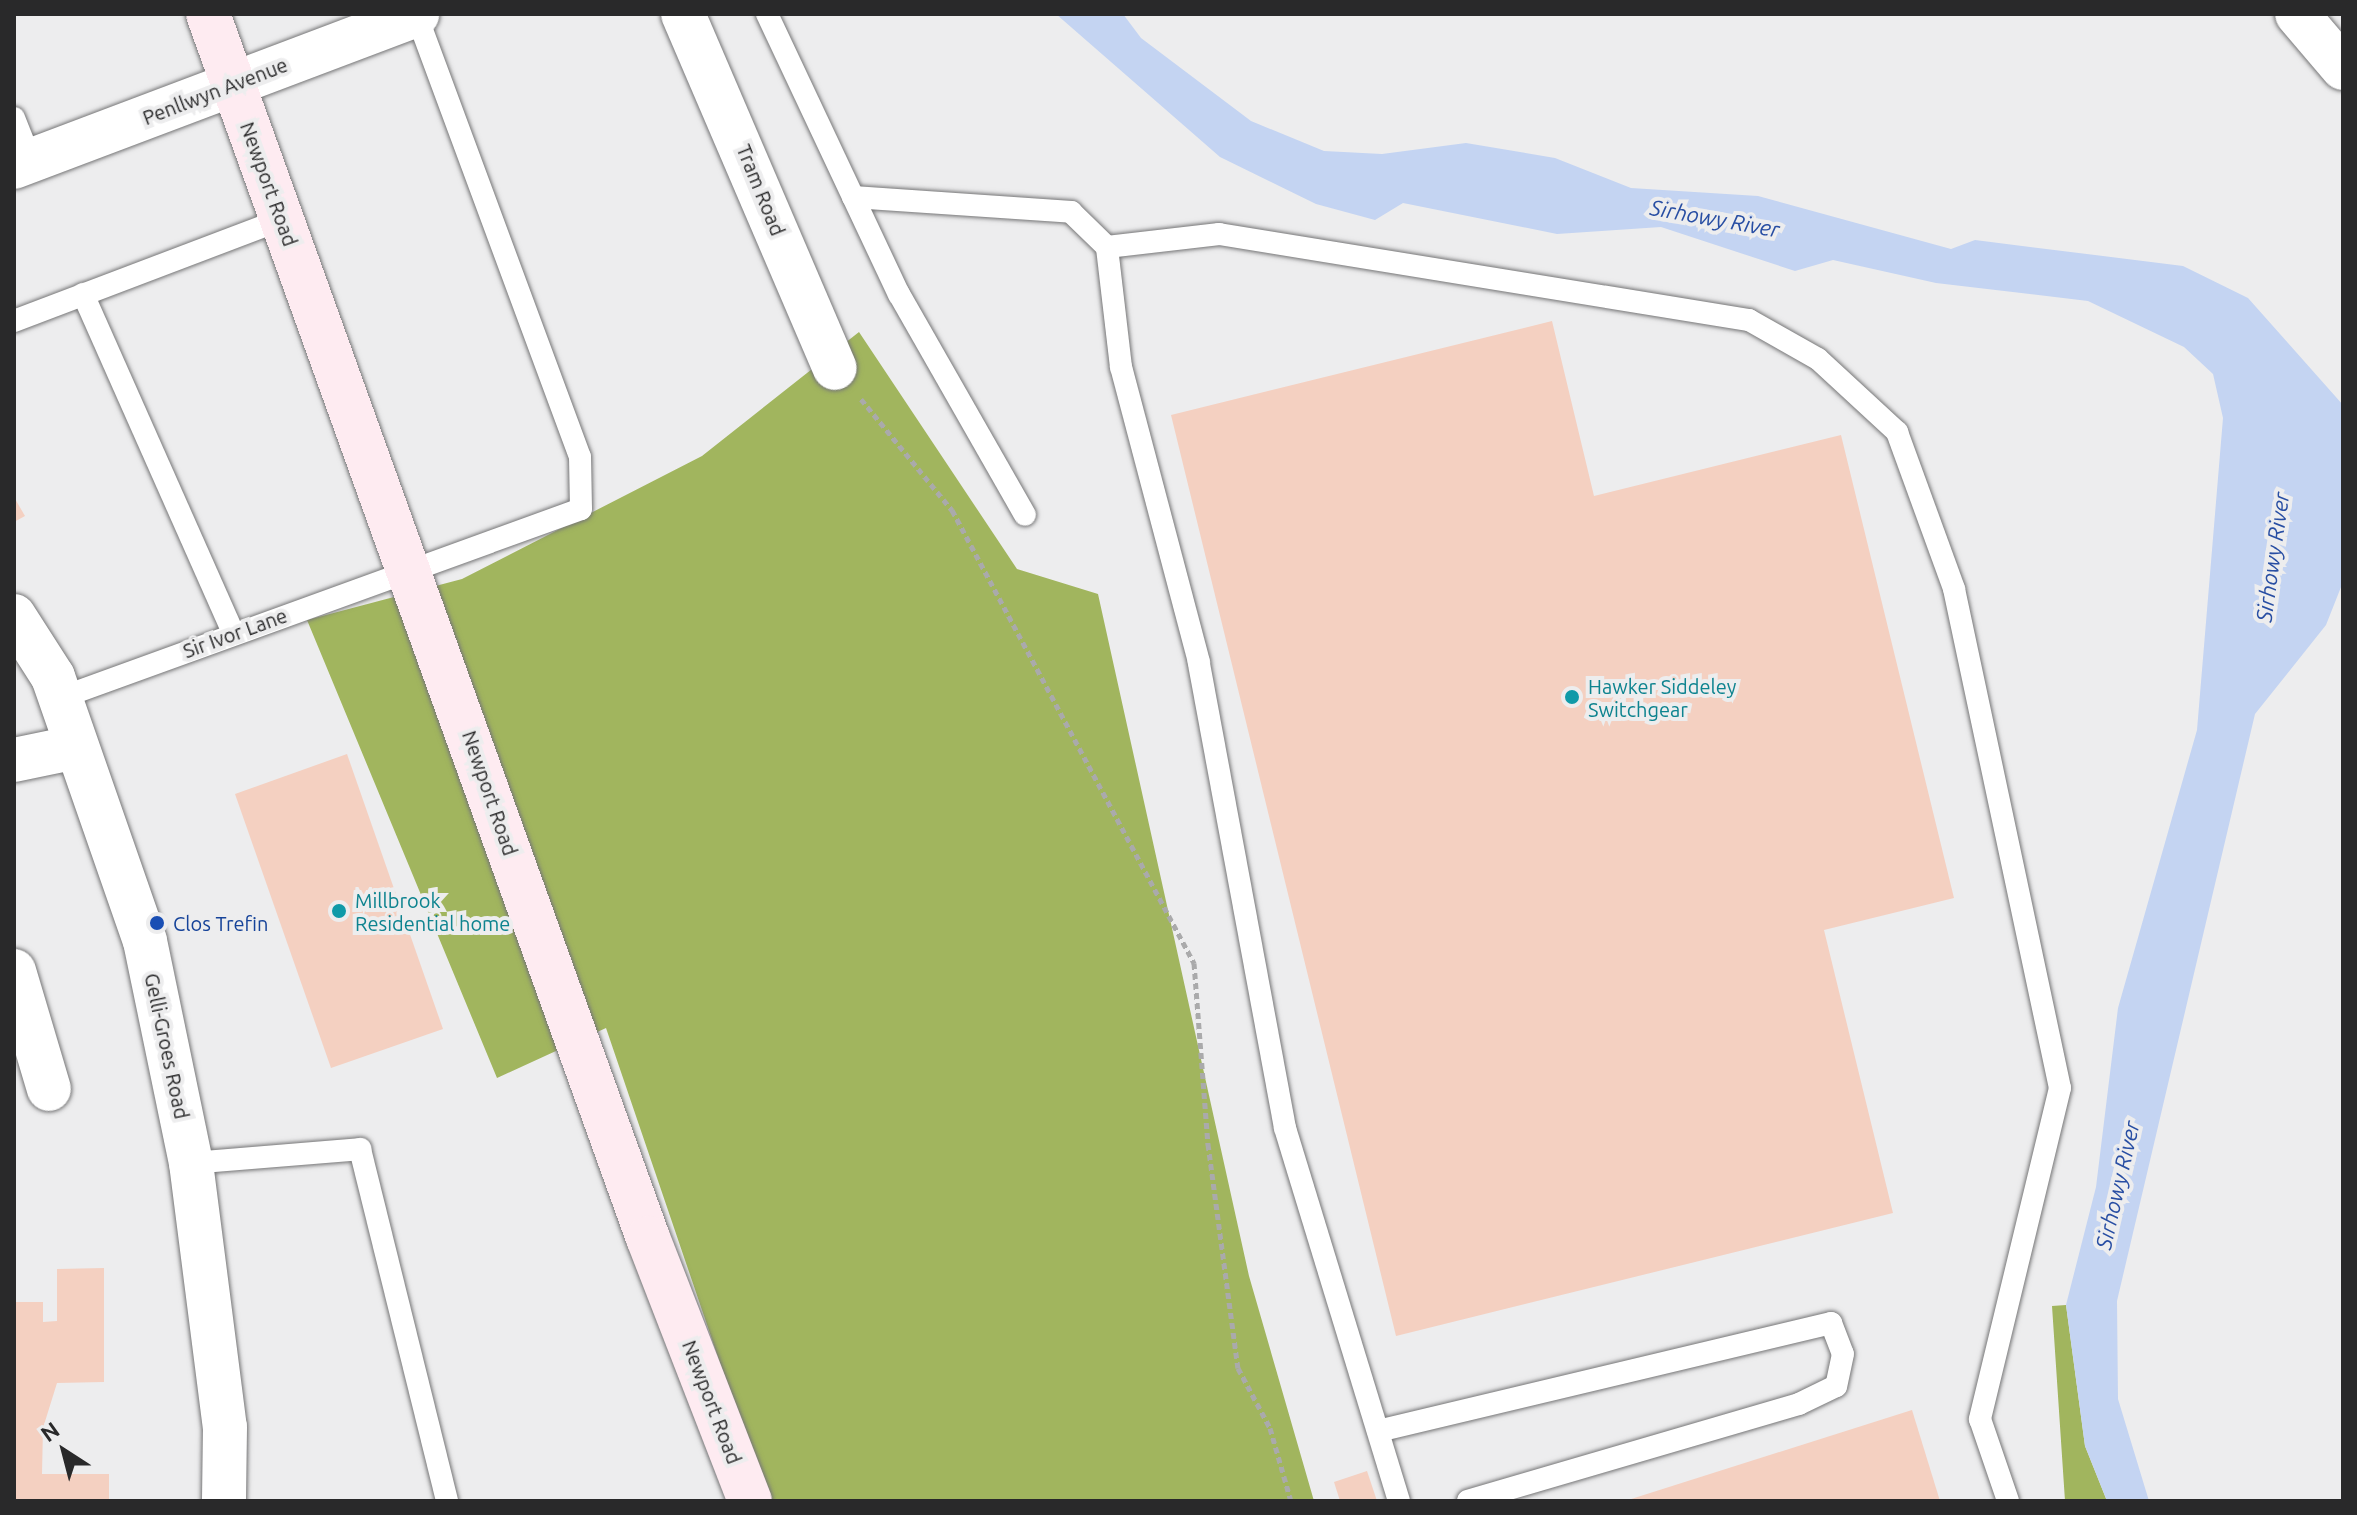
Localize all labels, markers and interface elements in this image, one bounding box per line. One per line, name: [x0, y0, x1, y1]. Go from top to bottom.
street label: Penllwyn Avenue: [139, 52, 291, 130]
street label: Newport Road: [235, 119, 303, 249]
street label: Tram Road: [732, 141, 790, 239]
water label: Sirhowy River: [1648, 194, 1782, 242]
water label: Sirhowy River: [2250, 490, 2294, 624]
street label: Sir Ivor Lane: [180, 603, 290, 663]
place label: Hawker Siddeley Switchgear: [1588, 674, 1736, 721]
marker: Hawker Siddeley Switchgear: [1563, 688, 1581, 706]
street label: Newport Road: [457, 727, 523, 859]
place label: Millbrook Residential home: [355, 888, 510, 935]
marker: Millbrook Residential home: [330, 902, 348, 920]
place label: Clos Trefin: [173, 911, 268, 935]
marker: Clos Trefin: [148, 914, 166, 932]
street label: Gelli-Groes Road: [140, 971, 194, 1121]
water label: Sirhowy River: [2089, 1118, 2145, 1252]
street label: Newport Road: [677, 1337, 747, 1467]
north arrow: [24, 1411, 104, 1491]
text: N: [36, 1416, 64, 1446]

